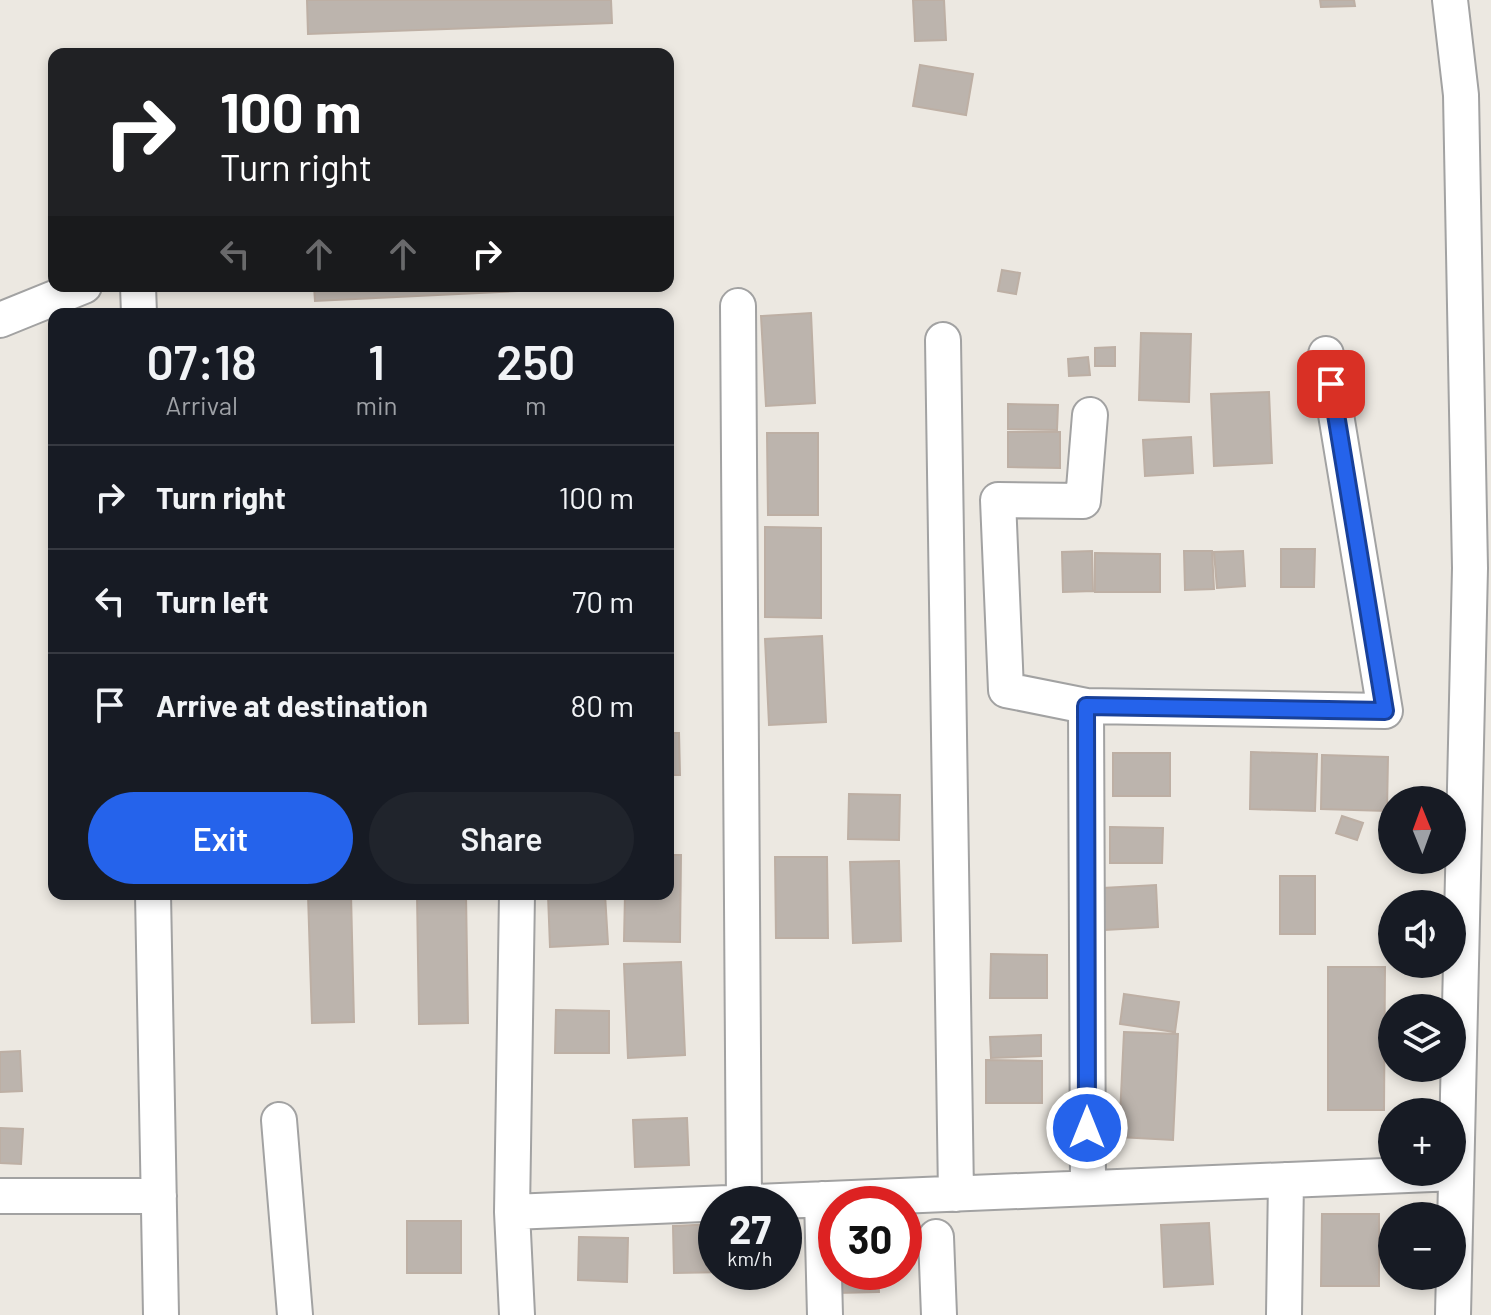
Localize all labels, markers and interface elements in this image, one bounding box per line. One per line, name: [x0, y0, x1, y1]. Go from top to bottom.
text: 100 m: [220, 77, 362, 144]
icon: right: [88, 80, 192, 184]
text: Turn right: [220, 145, 372, 188]
icon: left: [213, 232, 257, 276]
icon: ahead: [297, 232, 341, 276]
icon: ahead: [381, 232, 425, 276]
icon: right: [465, 232, 509, 276]
text: 07:18: [147, 332, 257, 390]
text: 1: [368, 332, 385, 390]
text: 250: [496, 332, 575, 390]
pin: [1297, 350, 1365, 418]
icon: arrive: [1309, 362, 1353, 406]
text: Arrival: [165, 389, 238, 420]
text: min: [355, 389, 398, 420]
text: m: [525, 389, 547, 420]
icon: right: [88, 475, 132, 519]
text: Turn right: [156, 479, 286, 515]
text: 100 m: [559, 479, 634, 515]
icon: left: [88, 579, 132, 623]
text: Turn left: [156, 583, 269, 619]
text: 70 m: [572, 583, 634, 619]
icon: arrive: [88, 683, 132, 727]
text: Arrive at destination: [156, 687, 428, 723]
text: 80 m: [571, 687, 634, 723]
north arrow: [1378, 786, 1466, 874]
map controls: [1378, 786, 1466, 1290]
button: Exit: [88, 792, 353, 884]
button: Share: [369, 792, 634, 884]
button: sound: [1378, 890, 1466, 978]
button: layers: [1378, 994, 1466, 1082]
position arrow: [1045, 1086, 1129, 1170]
button: +: [1378, 1098, 1466, 1186]
speed limit sign: 30: [818, 1186, 922, 1290]
button: −: [1378, 1202, 1466, 1290]
text: 27: [729, 1204, 771, 1252]
text: km/h: [727, 1246, 773, 1270]

